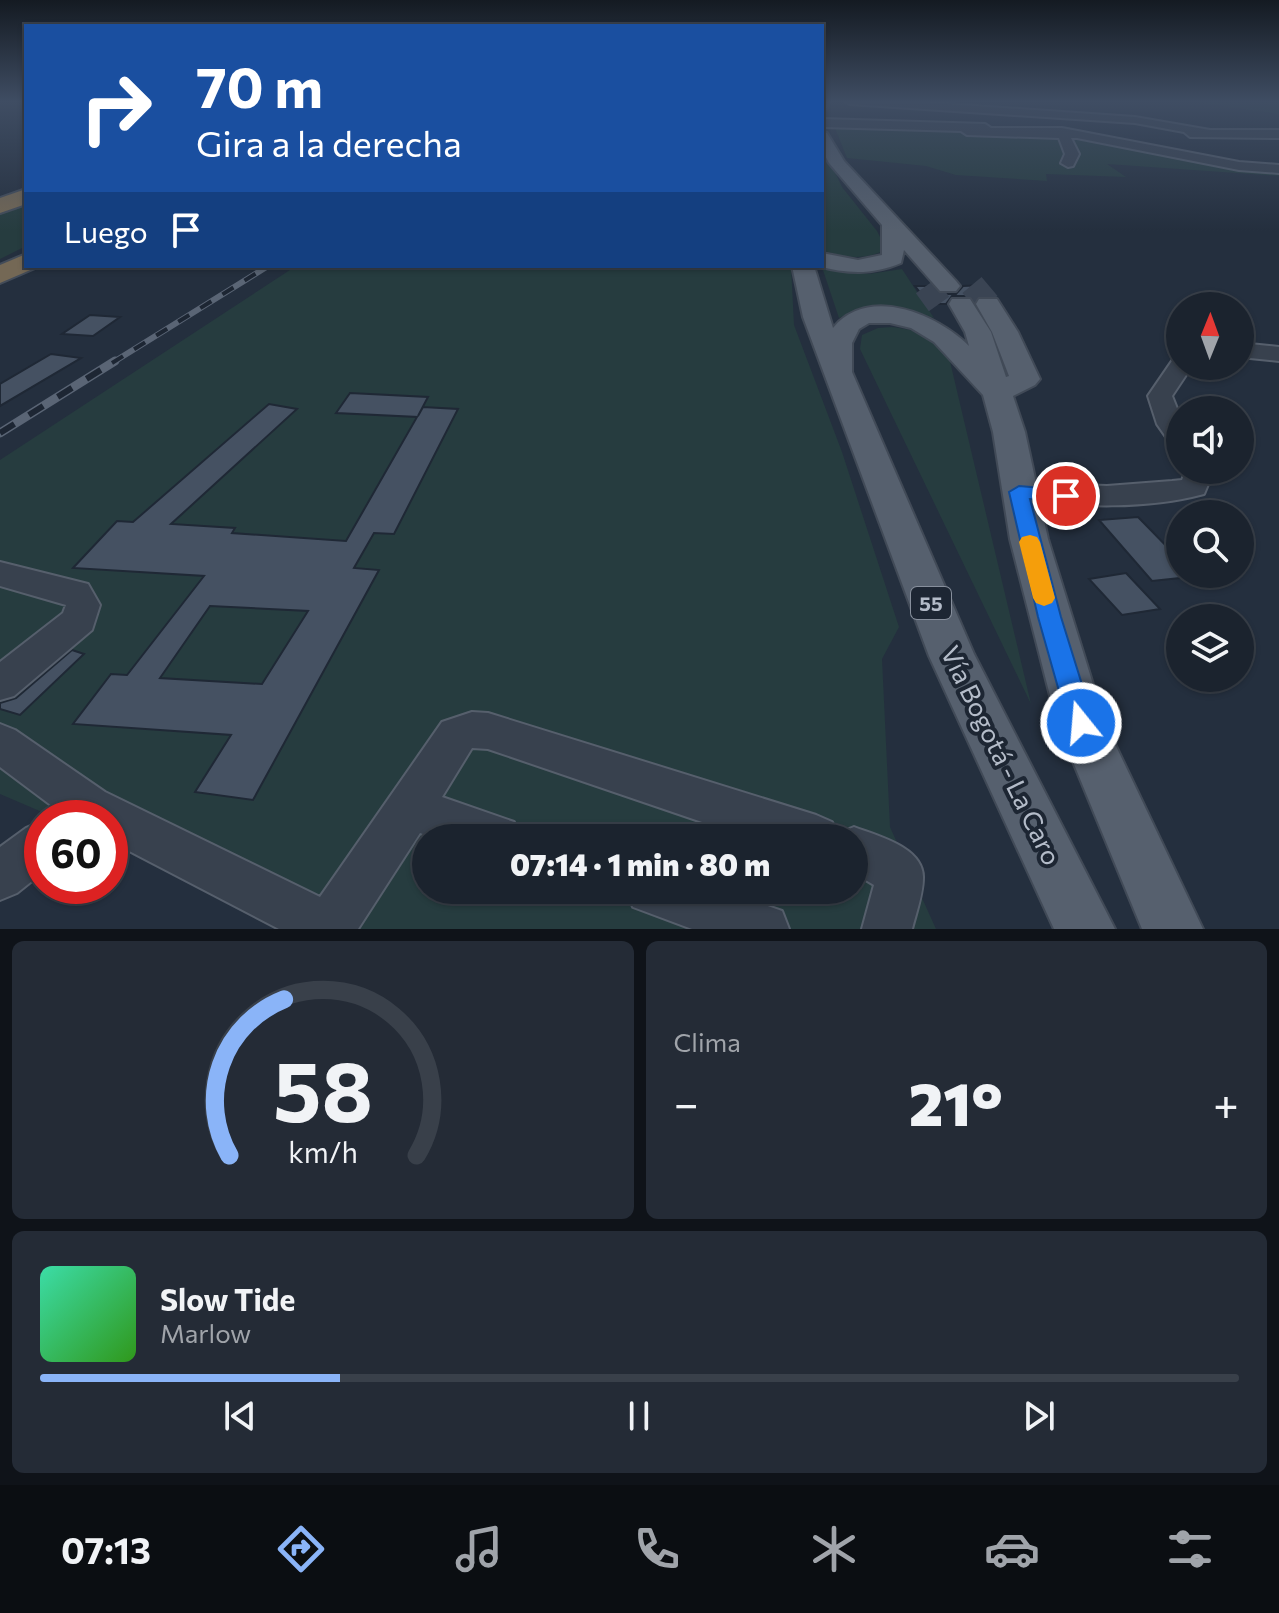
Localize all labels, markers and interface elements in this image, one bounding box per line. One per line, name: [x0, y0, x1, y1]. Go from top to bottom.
text: 70 m: [196, 51, 323, 120]
icon: right: [64, 56, 168, 160]
text: Gira a la derecha: [196, 120, 462, 164]
icon: arrive: [164, 208, 208, 252]
text: Luego: [64, 212, 148, 249]
north arrow: [1166, 292, 1254, 380]
map controls: [1166, 292, 1254, 692]
button: sound: [1166, 396, 1254, 484]
pin: [1032, 462, 1100, 530]
icon: arrive: [1044, 474, 1088, 518]
button: search: [1166, 500, 1254, 588]
road number: 55: [911, 587, 951, 619]
button: layers: [1166, 604, 1254, 692]
street label: Vía Bogotá - La Caro: [936, 640, 1068, 870]
position arrow: [1039, 681, 1123, 765]
speed limit sign: 60: [24, 800, 128, 904]
text: 07:14 · 1 min · 80 m: [510, 845, 770, 882]
text: Clima: [674, 1026, 741, 1057]
text: 58: [273, 1037, 373, 1139]
text: 21°: [909, 1065, 1003, 1138]
text: −: [674, 1075, 699, 1129]
text: +: [1213, 1075, 1239, 1129]
text: km/h: [288, 1134, 358, 1169]
text: Slow Tide: [160, 1280, 295, 1317]
text: Marlow: [160, 1317, 251, 1348]
icon: previous: [218, 1394, 262, 1438]
icon: pause: [617, 1394, 661, 1438]
icon: next: [1017, 1394, 1061, 1438]
icon: directions: [273, 1521, 329, 1577]
icon: music: [451, 1521, 507, 1577]
icon: phone: [629, 1521, 685, 1577]
icon: climate: [806, 1521, 862, 1577]
icon: car: [984, 1521, 1040, 1577]
icon: filters: [1162, 1521, 1218, 1577]
text: 07:13: [61, 1527, 151, 1571]

